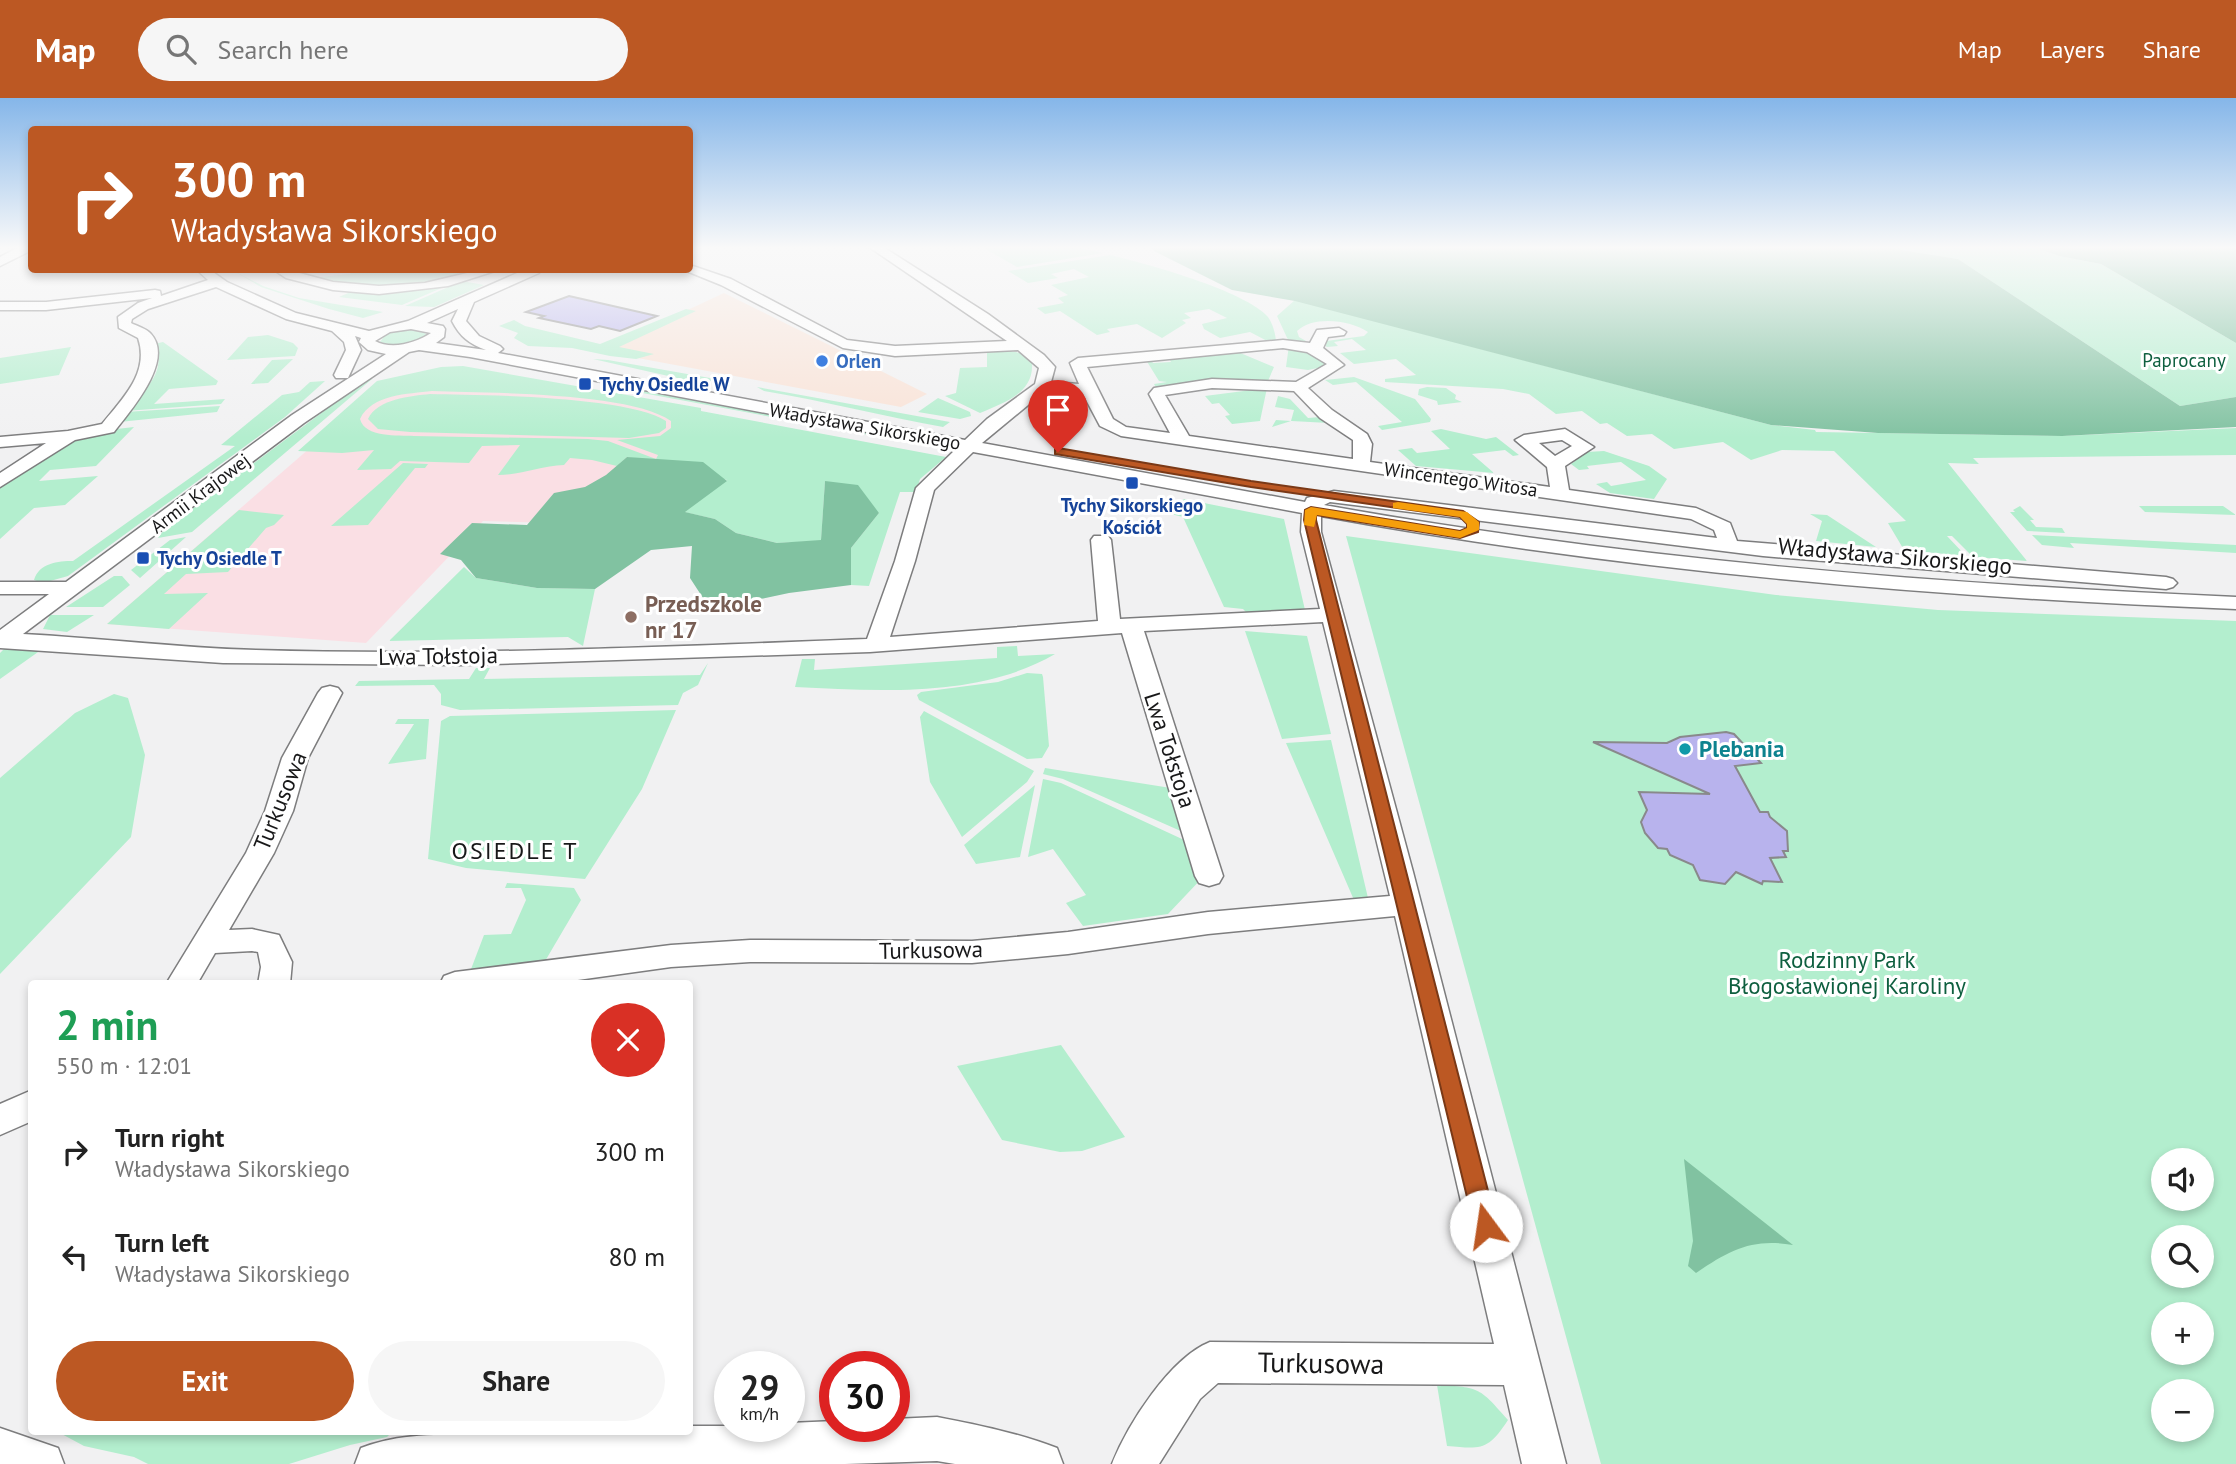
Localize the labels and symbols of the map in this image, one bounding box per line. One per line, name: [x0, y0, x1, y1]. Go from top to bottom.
park label: Paprocany: [2142, 348, 2226, 372]
place label: Orlen: [836, 349, 881, 373]
marker: Orlen: [814, 353, 830, 369]
place label: Tychy Osiedle W: [599, 372, 730, 396]
marker: Tychy Osiedle W: [577, 376, 593, 392]
pin: [1028, 380, 1088, 452]
street label: Władysława Sikorskiego: [767, 397, 963, 455]
street label: Armii Krajowej: [145, 448, 255, 538]
street label: Wincentego Witosa: [1383, 456, 1539, 502]
marker: Tychy Sikorskiego Kościół: [1124, 475, 1140, 491]
place label: Tychy Sikorskiego Kościół: [1061, 493, 1203, 539]
street label: Władysława Sikorskiego: [1777, 531, 2013, 580]
place label: Tychy Osiedle T: [157, 546, 282, 570]
marker: Tychy Osiedle T: [135, 550, 151, 566]
place label: Przedszkole nr 17: [645, 589, 762, 644]
marker: Przedszkole nr 17: [623, 609, 639, 625]
street label: Lwa Tołstoja: [378, 640, 498, 671]
street label: Lwa Tołstoja: [1138, 688, 1203, 811]
place label: Plebania: [1699, 734, 1784, 763]
marker: Plebania: [1677, 741, 1693, 757]
street label: Turkusowa: [247, 747, 312, 854]
district label: OSIEDLE T: [452, 835, 578, 866]
street label: Turkusowa: [879, 934, 983, 965]
park label: Rodzinny Park Błogosławionej Karoliny: [1728, 945, 1966, 1000]
position arrow: [1449, 1189, 1523, 1263]
street label: Turkusowa: [1257, 1343, 1385, 1382]
speed limit sign: 30: [819, 1351, 910, 1442]

